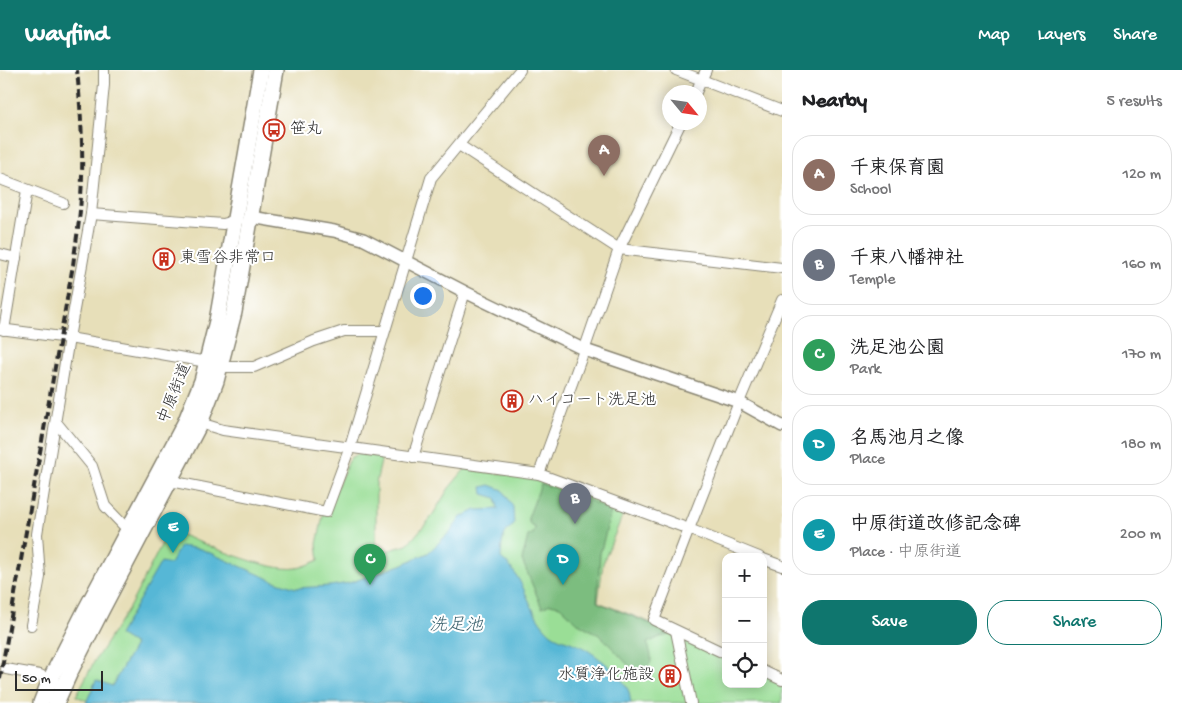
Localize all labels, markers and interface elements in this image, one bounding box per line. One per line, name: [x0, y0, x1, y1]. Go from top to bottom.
text: Wayfind: [25, 21, 109, 50]
text: Map: [978, 25, 1010, 46]
text: Layers: [1038, 25, 1085, 46]
text: Share: [1113, 25, 1157, 46]
north arrow: [662, 85, 707, 130]
text: Nearby: [802, 90, 867, 115]
text: 5 results: [1107, 93, 1162, 112]
bus stop icon: 笹丸: [262, 118, 286, 142]
place label: 笹丸: [290, 120, 322, 140]
pin: A: [588, 135, 620, 176]
text: 千束保育園: [850, 158, 945, 181]
text: A: [814, 166, 824, 185]
text: 120 m: [1122, 166, 1161, 185]
text: School: [850, 181, 892, 200]
building icon: 東雪谷非常口: [152, 247, 176, 271]
place label: 東雪谷非常口: [180, 248, 276, 269]
text: 千束八幡神社: [850, 248, 964, 271]
text: B: [815, 256, 823, 275]
text: 160 m: [1122, 256, 1161, 275]
text: Temple: [850, 271, 895, 290]
your location: [410, 283, 436, 309]
text: 洗足池公園: [850, 338, 945, 361]
text: C: [815, 346, 823, 365]
text: 170 m: [1122, 346, 1161, 365]
street label: 中原街道: [154, 360, 197, 427]
text: Park: [850, 361, 881, 380]
building icon: ハイコート洗足池: [500, 389, 524, 413]
place label: ハイコート洗足池: [528, 391, 656, 411]
text: 名馬池月之像: [850, 428, 964, 451]
text: D: [814, 436, 824, 455]
text: 180 m: [1122, 436, 1161, 455]
text: Place: [850, 451, 885, 470]
pin: B: [559, 483, 591, 524]
pin: E: [157, 512, 189, 553]
text: 中原街道改修記念碑: [850, 514, 1021, 537]
text: E: [814, 526, 824, 545]
text: 200 m: [1120, 526, 1161, 545]
pin: C: [354, 544, 386, 585]
pin: D: [547, 544, 579, 585]
text: Place · 中原街道: [850, 544, 962, 563]
map controls: [722, 553, 767, 688]
button: +: [722, 553, 767, 598]
button: −: [722, 598, 767, 643]
button: Save: [802, 600, 977, 645]
button: Share: [987, 600, 1162, 645]
water label: 洗足池: [429, 615, 484, 637]
button: locate: [722, 643, 767, 688]
building icon: 水質浄化施設: [658, 664, 682, 688]
place label: 水質浄化施設: [558, 665, 654, 686]
scale bar: [15, 668, 102, 691]
text: 50 m: [22, 671, 51, 688]

